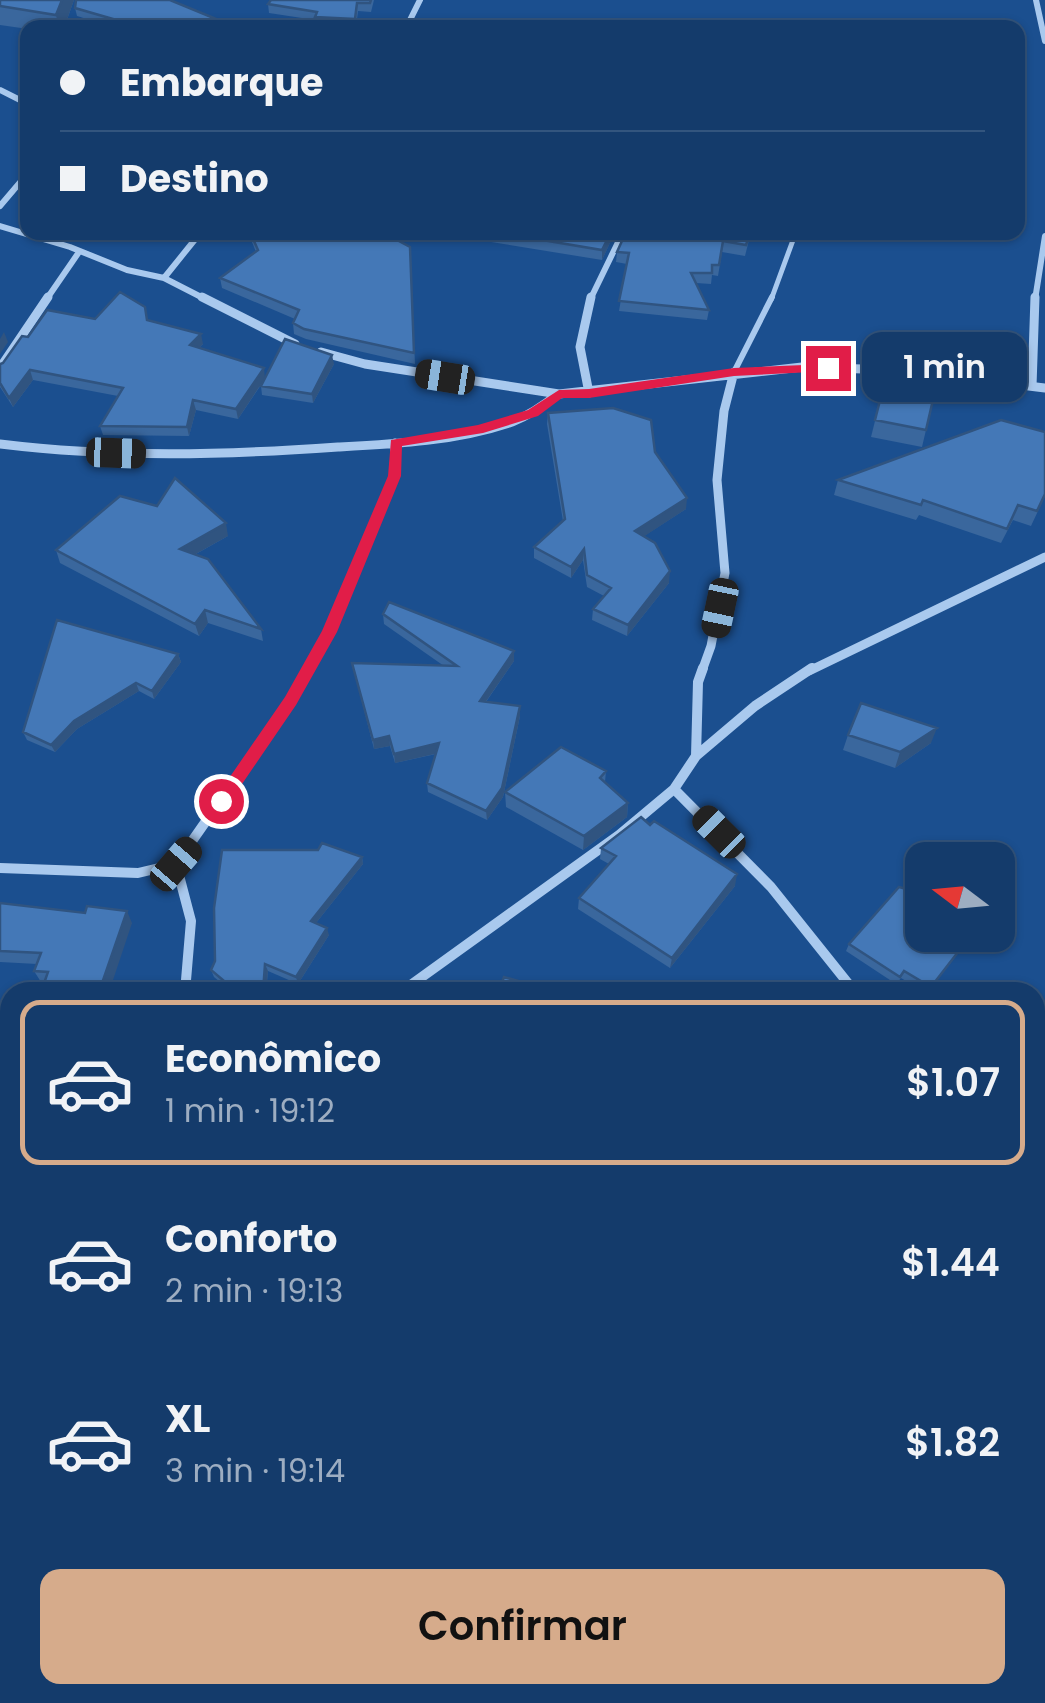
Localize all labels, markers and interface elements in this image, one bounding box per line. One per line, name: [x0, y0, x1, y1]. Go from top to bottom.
text: Embarque: [120, 56, 324, 109]
text: Destino: [120, 152, 269, 205]
callout: 1 min: [863, 333, 1028, 403]
text: 1 min: [903, 344, 986, 389]
route end: [806, 346, 851, 391]
car: [413, 357, 477, 397]
car: [85, 437, 147, 469]
car: [699, 576, 741, 640]
route start: [199, 779, 244, 824]
car: [687, 800, 751, 864]
car: [145, 832, 207, 896]
north arrow: [905, 842, 1015, 952]
map controls: [905, 842, 1015, 952]
text: Econômico: [165, 1032, 381, 1085]
icon: car: [45, 1038, 135, 1128]
text: $1.07: [906, 1056, 1000, 1109]
text: 1 min · 19:12: [165, 1088, 335, 1133]
text: Conforto: [165, 1212, 338, 1265]
icon: car: [45, 1218, 135, 1308]
text: $1.44: [901, 1236, 1000, 1289]
text: 2 min · 19:13: [165, 1268, 343, 1313]
text: XL: [165, 1392, 210, 1445]
icon: car: [45, 1398, 135, 1488]
text: $1.82: [905, 1416, 1000, 1469]
text: 3 min · 19:14: [165, 1448, 345, 1493]
button: Confirmar: [40, 1569, 1005, 1684]

